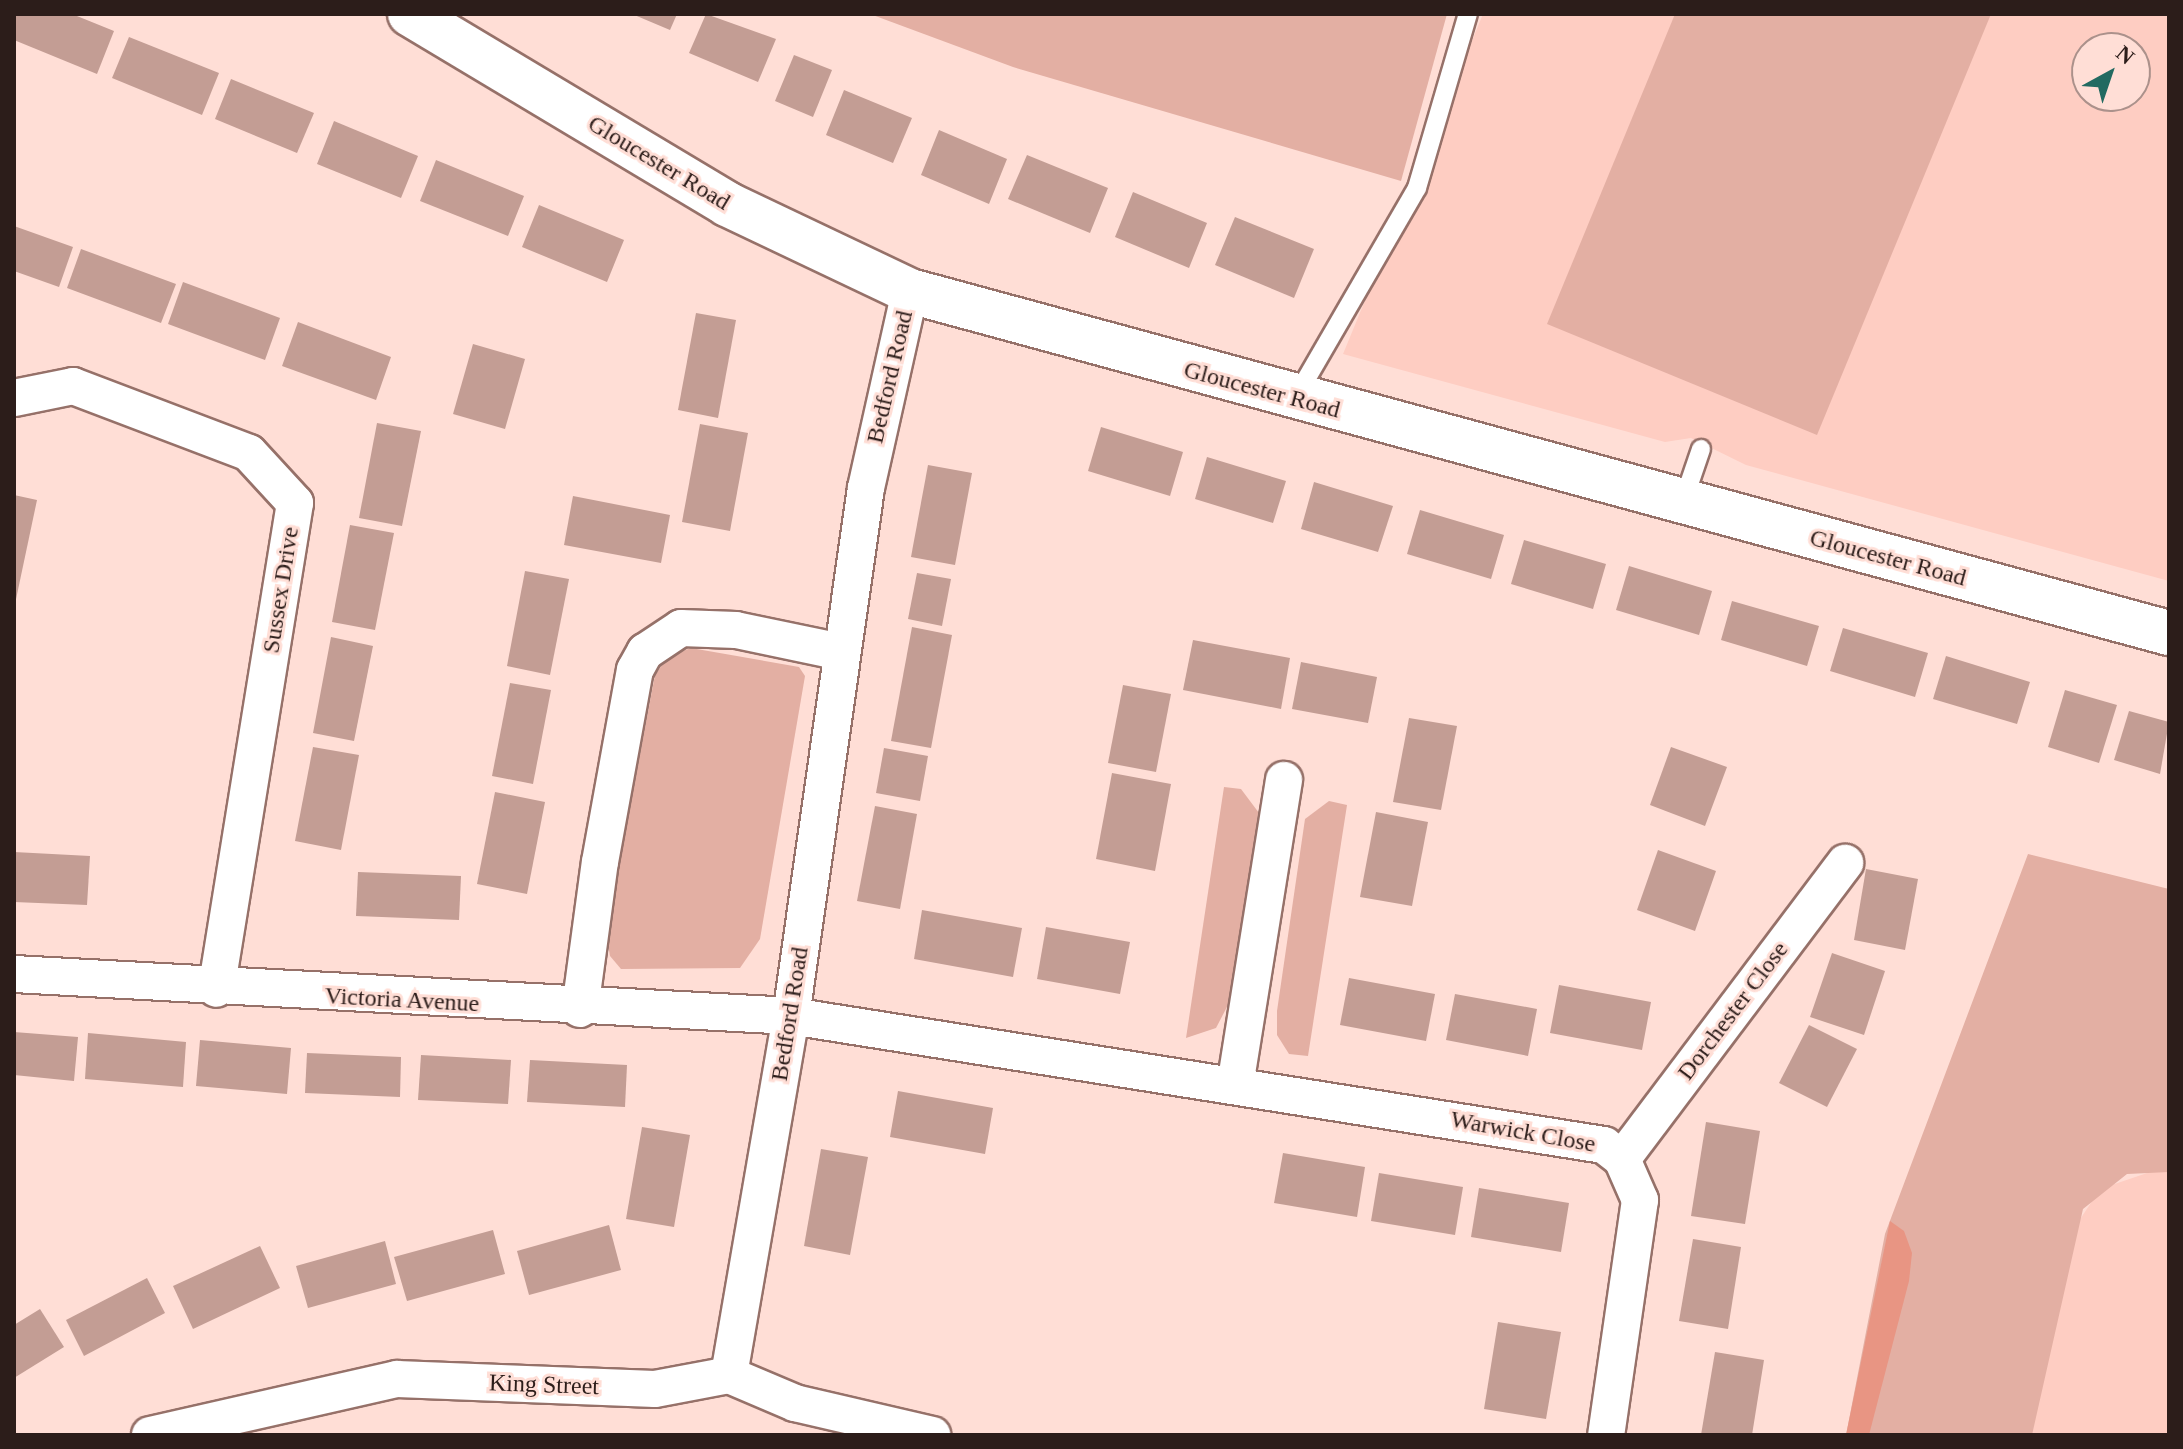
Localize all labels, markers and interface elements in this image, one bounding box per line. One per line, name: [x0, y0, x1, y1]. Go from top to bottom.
north arrow: [2071, 32, 2151, 112]
text: N: [2111, 40, 2140, 69]
street label: Gloucester Road: [583, 109, 735, 217]
street label: Bedford Road: [861, 308, 919, 446]
street label: Gloucester Road: [1181, 355, 1343, 425]
street label: Gloucester Road: [1807, 523, 1969, 593]
street label: Sussex Drive: [257, 525, 305, 655]
street label: Dorchester Close: [1672, 936, 1794, 1086]
street label: Bedford Road: [765, 945, 815, 1083]
street label: Victoria Avenue: [323, 982, 481, 1018]
street label: Warwick Close: [1448, 1105, 1598, 1159]
street label: King Street: [489, 1369, 599, 1401]

